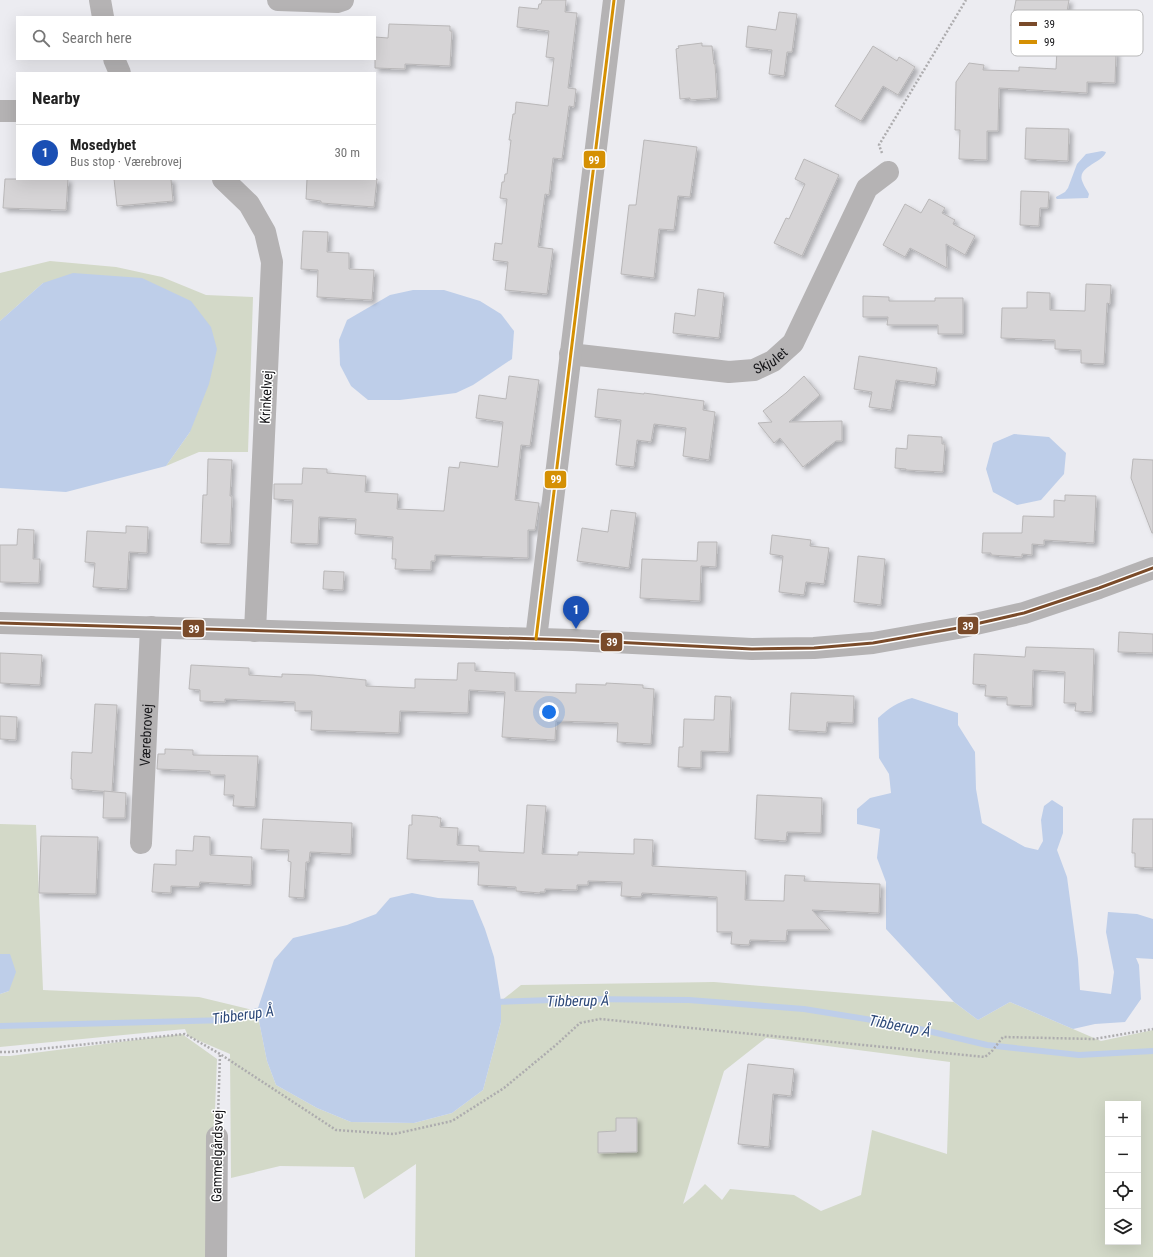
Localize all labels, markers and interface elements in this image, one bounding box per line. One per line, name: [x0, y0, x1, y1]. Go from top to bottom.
legend: [1011, 10, 1143, 56]
search box: [16, 16, 376, 60]
text: 39: [1044, 18, 1055, 31]
icon: search: [30, 27, 52, 49]
text: Search here: [62, 29, 132, 47]
text: 99: [1044, 36, 1055, 49]
text: Nearby: [32, 88, 80, 108]
text: Mosedybet: [70, 136, 136, 154]
text: 1: [42, 145, 48, 160]
text: 30 m: [334, 145, 360, 160]
line badge: 99: [583, 150, 606, 169]
text: Bus stop · Værebrovej: [70, 154, 182, 169]
text: 99: [588, 154, 600, 167]
street label: Skjulet: [751, 344, 791, 377]
street label: Krinkelvej: [257, 370, 275, 424]
line badge: 99: [544, 470, 567, 489]
text: 99: [550, 473, 562, 486]
pin: 1: [563, 596, 589, 629]
line badge: 39: [957, 616, 979, 635]
line badge: 39: [182, 619, 205, 638]
text: 39: [962, 620, 974, 633]
text: 39: [188, 623, 200, 636]
line badge: 39: [600, 632, 623, 652]
text: 39: [606, 636, 618, 649]
your location: [539, 702, 559, 722]
street label: Værebrovej: [137, 704, 155, 767]
water label: Tibberup Å: [547, 991, 609, 1011]
water label: Tibberup Å: [211, 1002, 275, 1028]
water label: Tibberup Å: [868, 1011, 932, 1041]
map controls: [1105, 1101, 1141, 1245]
button: +: [1105, 1101, 1141, 1137]
street label: Gammelgårdsvej: [208, 1110, 226, 1202]
button: −: [1105, 1137, 1141, 1173]
button: locate: [1105, 1173, 1141, 1209]
button: layers: [1105, 1209, 1141, 1245]

